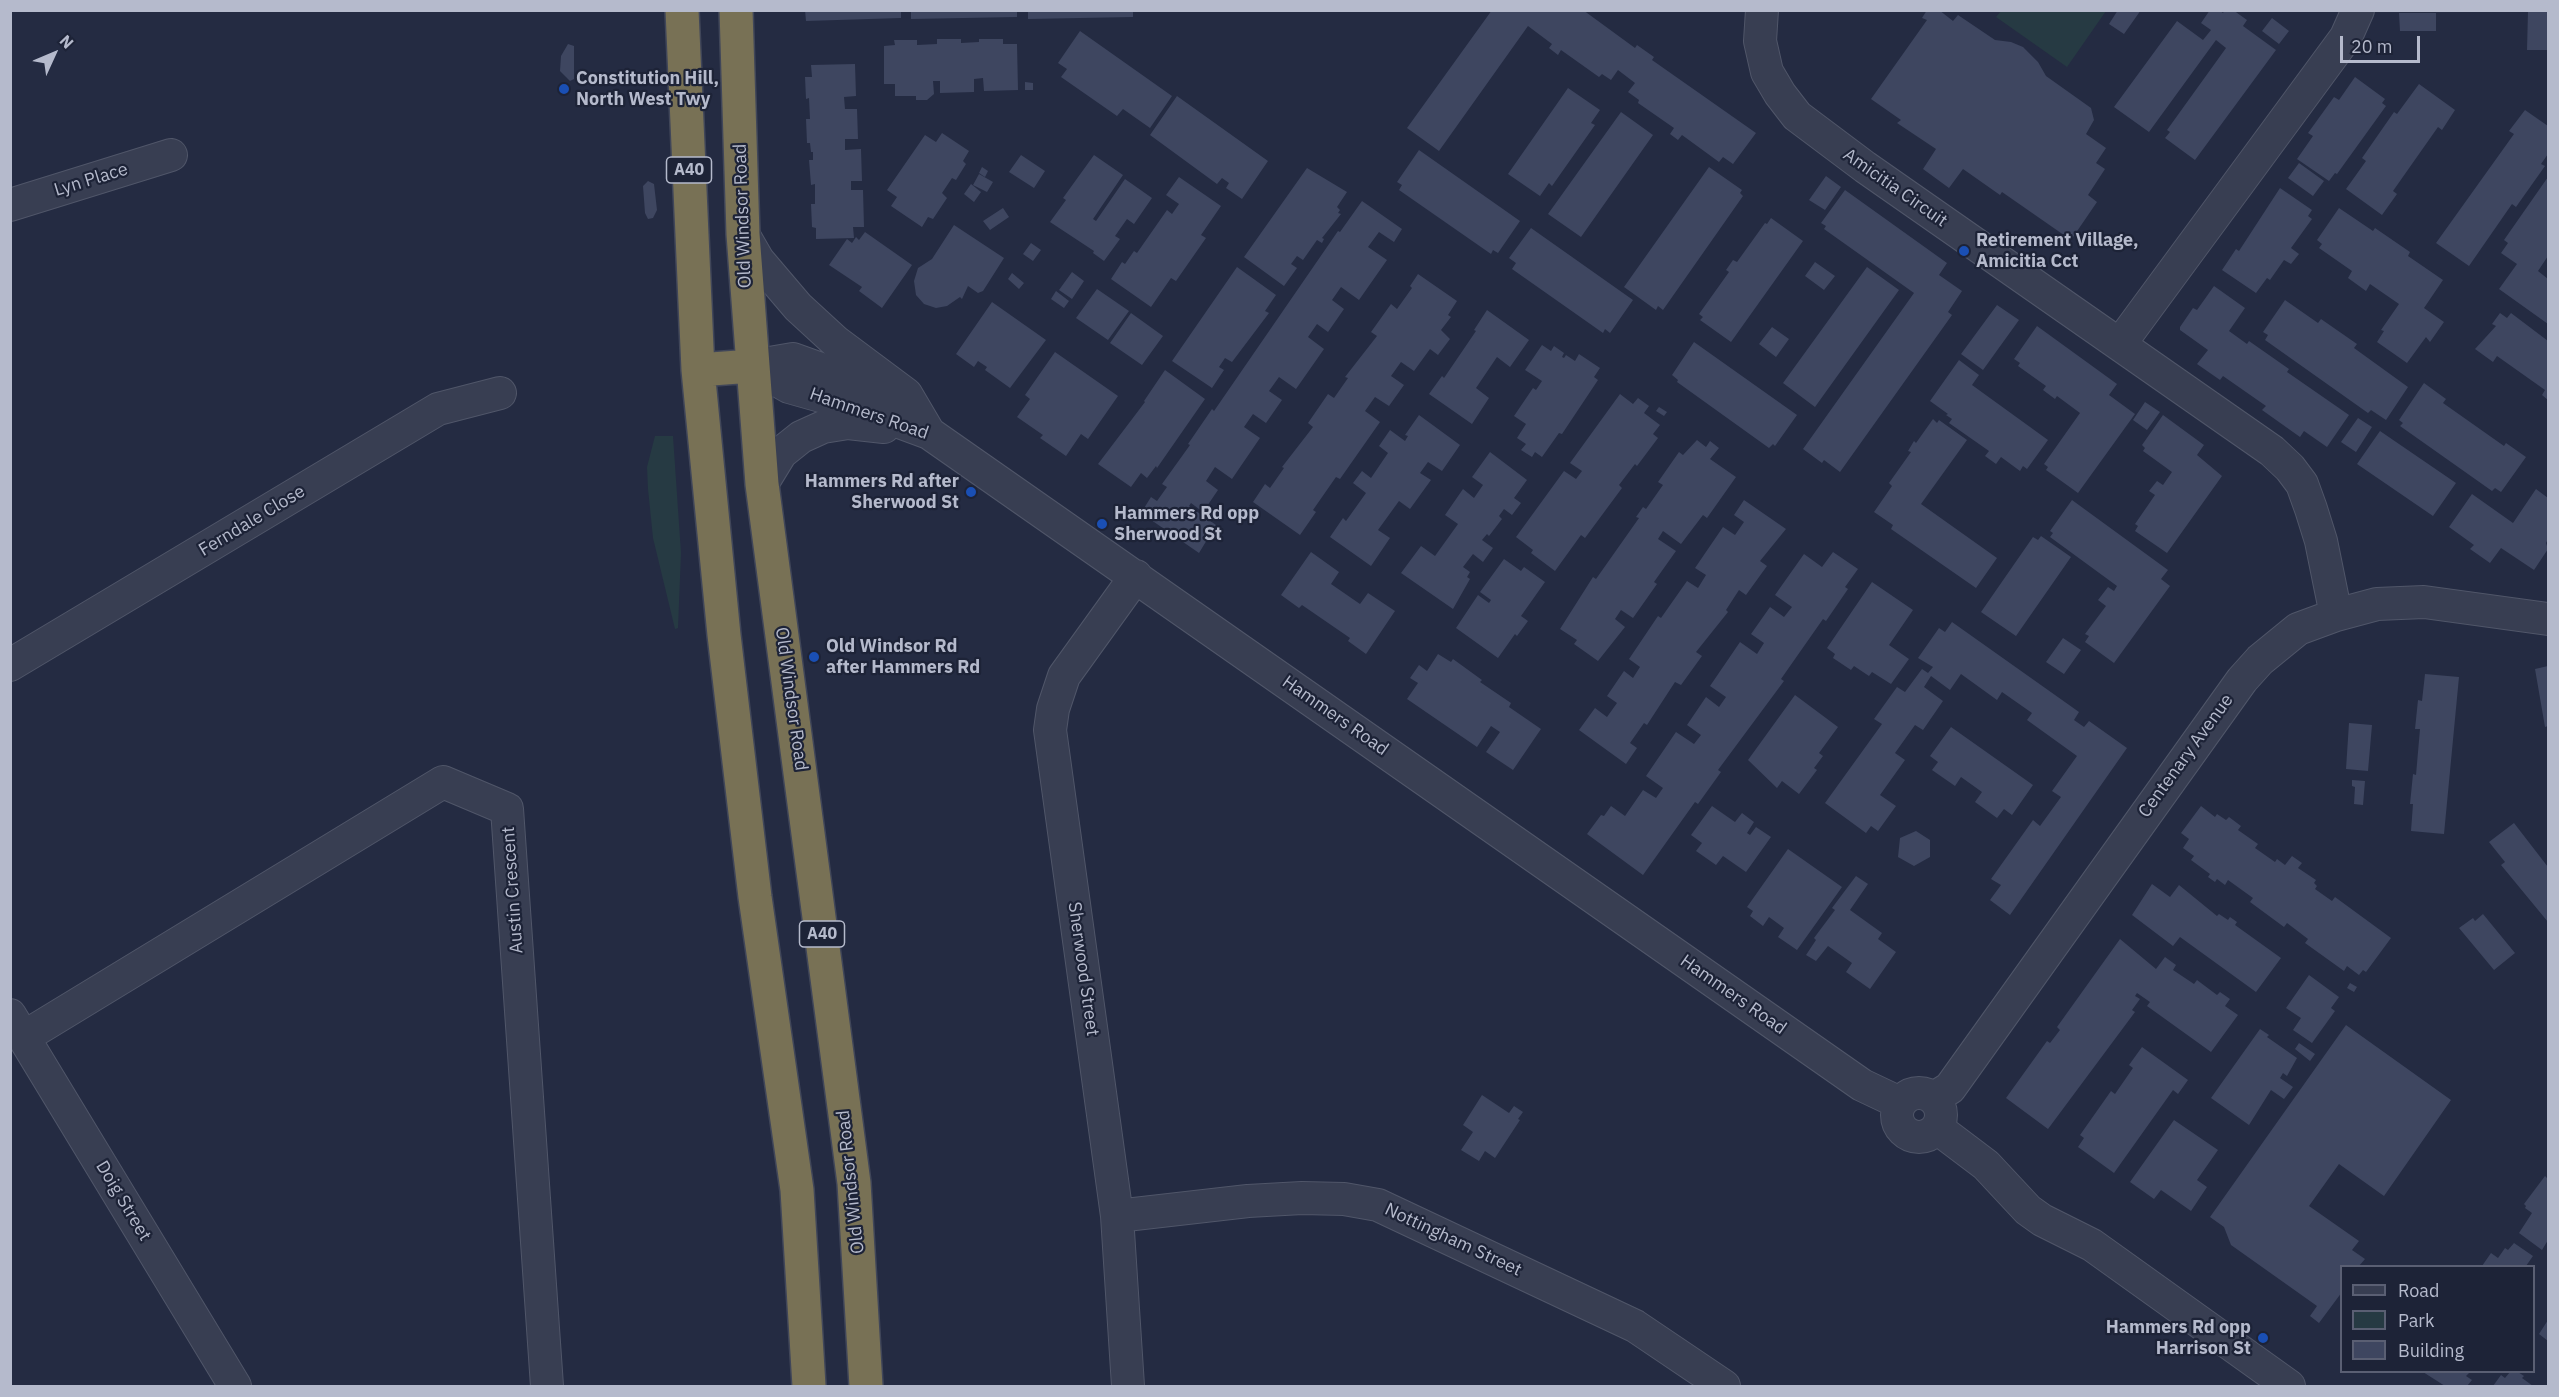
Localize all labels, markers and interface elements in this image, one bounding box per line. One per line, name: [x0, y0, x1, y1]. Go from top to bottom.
north arrow: [24, 24, 84, 84]
scale bar: [2343, 24, 2422, 62]
text: N: [56, 30, 78, 53]
text: 20 m: [2351, 35, 2393, 58]
place label: Constitution Hill, North West Twy: [576, 68, 719, 110]
marker: Constitution Hill, North West Twy: [557, 82, 571, 96]
street label: Old Windsor Road: [730, 143, 756, 289]
street label: Amicitia Circuit: [1839, 144, 1951, 232]
road number: A40: [666, 157, 712, 183]
street label: Lyn Place: [52, 159, 130, 201]
place label: Retirement Village, Amicitia Cct: [1976, 230, 2139, 272]
marker: Retirement Village, Amicitia Cct: [1957, 244, 1971, 258]
street label: Hammers Road: [807, 383, 931, 445]
place label: Hammers Rd after Sherwood St: [805, 471, 959, 514]
street label: Ferndale Close: [195, 481, 309, 561]
marker: Hammers Rd after Sherwood St: [964, 485, 978, 499]
place label: Hammers Rd opp Sherwood St: [1114, 503, 1259, 546]
marker: Hammers Rd opp Sherwood St: [1095, 517, 1109, 531]
street label: Old Windsor Road: [770, 626, 812, 772]
place label: Old Windsor Rd after Hammers Rd: [826, 636, 980, 678]
marker: Old Windsor Rd after Hammers Rd: [807, 650, 821, 664]
street label: Hammers Road: [1278, 671, 1392, 761]
street label: Centenary Avenue: [2134, 690, 2238, 822]
street label: Austin Crescent: [498, 826, 528, 954]
street label: Sherwood Street: [1063, 901, 1103, 1037]
road number: A40: [800, 921, 844, 947]
street label: Hammers Road: [1676, 950, 1790, 1040]
street label: Old Windsor Road: [833, 1109, 869, 1255]
street label: Doig Street: [91, 1157, 155, 1245]
street label: Nottingham Street: [1381, 1199, 1525, 1281]
legend: [2340, 1265, 2535, 1373]
text: Road: [2398, 1279, 2439, 1302]
text: Park: [2398, 1309, 2434, 1332]
place label: Hammers Rd opp Harrison St: [2106, 1317, 2251, 1360]
marker: Hammers Rd opp Harrison St: [2256, 1331, 2270, 1345]
text: Building: [2398, 1339, 2464, 1362]

